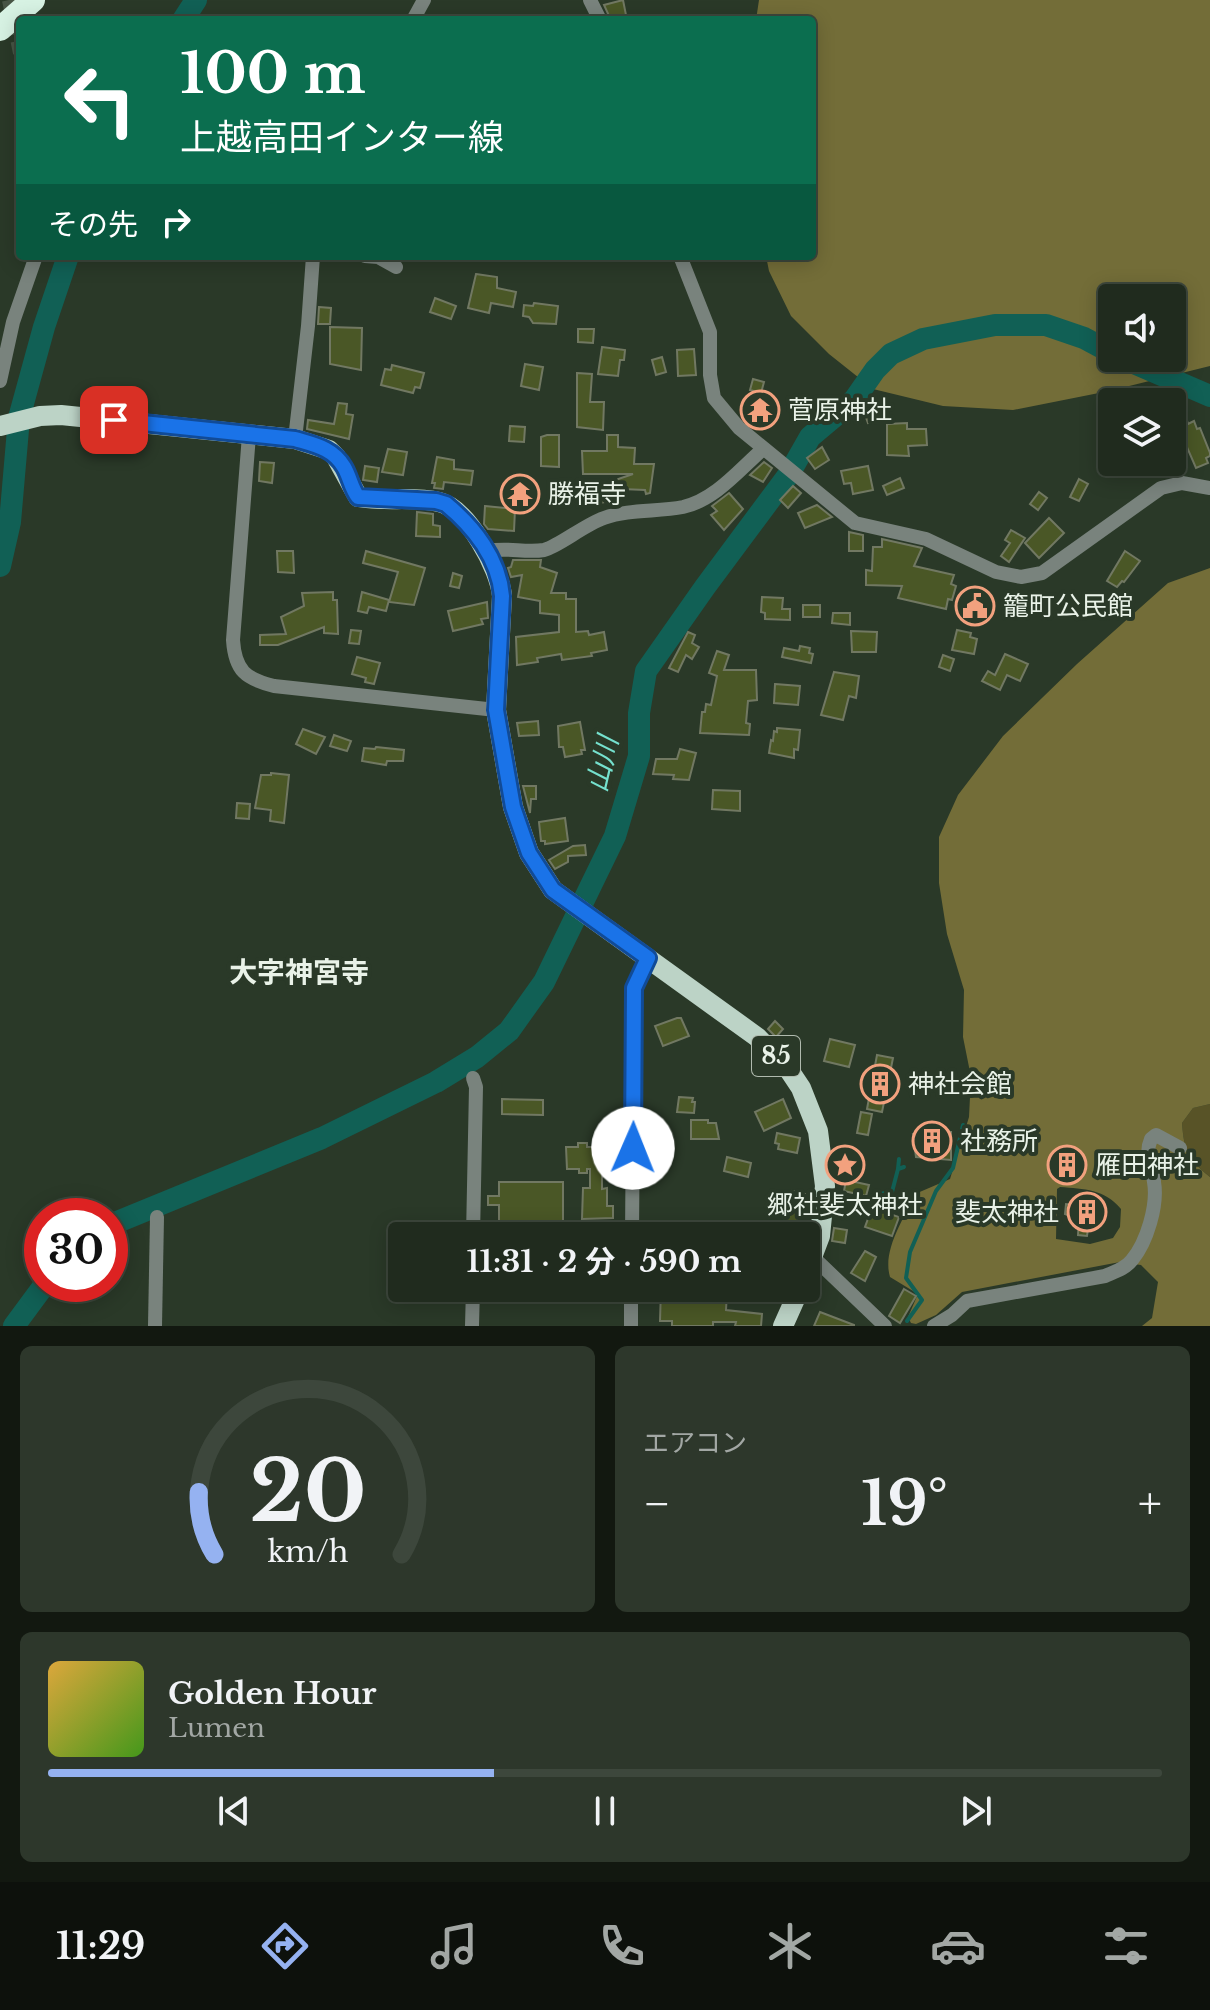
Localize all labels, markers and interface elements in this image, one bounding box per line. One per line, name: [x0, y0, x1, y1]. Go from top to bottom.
text: 100 m: [180, 39, 366, 108]
icon: left: [48, 48, 152, 152]
text: 上越高田インター線: [180, 115, 504, 160]
icon: right: [154, 200, 198, 244]
text: その先: [48, 206, 138, 243]
map controls: [1098, 284, 1186, 476]
button: sound: [1098, 284, 1186, 372]
pin: [80, 386, 148, 454]
button: layers: [1098, 388, 1186, 476]
temple icon: 菅原神社: [739, 389, 781, 431]
place label: 菅原神社: [788, 394, 892, 426]
icon: arrive: [92, 398, 136, 442]
temple icon: 勝福寺: [499, 473, 541, 515]
place label: 勝福寺: [548, 478, 626, 510]
public building icon: 籠町公民館: [954, 585, 996, 627]
place label: 籠町公民館: [1003, 590, 1133, 622]
water label: 山川: [579, 730, 627, 795]
district label: 大字神宮寺: [229, 955, 369, 990]
road number: 85: [752, 1036, 800, 1076]
building icon: 神社会館: [859, 1063, 901, 1105]
place label: 神社会館: [908, 1068, 1012, 1100]
position arrow: [591, 1106, 675, 1190]
building icon: 社務所: [911, 1120, 953, 1162]
place label: 社務所: [960, 1125, 1038, 1157]
place icon: 郷社斐太神社: [824, 1144, 866, 1186]
building icon: 雁田神社: [1046, 1144, 1088, 1186]
place label: 雁田神社: [1095, 1149, 1199, 1181]
place label: 郷社斐太神社: [767, 1189, 923, 1221]
building icon: 斐太神社: [1066, 1191, 1108, 1233]
place label: 斐太神社: [955, 1196, 1059, 1228]
speed limit sign: 30: [24, 1198, 128, 1302]
text: 11:31 · 2 分 · 590 m: [466, 1243, 742, 1280]
text: エアコン: [643, 1427, 747, 1459]
text: 20: [249, 1440, 366, 1543]
text: 19°: [861, 1467, 948, 1541]
text: −: [643, 1476, 671, 1531]
text: +: [1138, 1476, 1162, 1531]
text: km/h: [267, 1534, 348, 1570]
text: Golden Hour: [168, 1675, 377, 1712]
text: Lumen: [168, 1712, 265, 1744]
icon: previous: [212, 1789, 256, 1833]
icon: pause: [583, 1789, 627, 1833]
icon: next: [954, 1789, 998, 1833]
icon: directions: [257, 1918, 313, 1974]
icon: music: [426, 1918, 482, 1974]
icon: phone: [594, 1918, 650, 1974]
icon: climate: [762, 1918, 818, 1974]
icon: car: [930, 1918, 986, 1974]
icon: filters: [1098, 1918, 1154, 1974]
text: 11:29: [56, 1924, 145, 1969]

